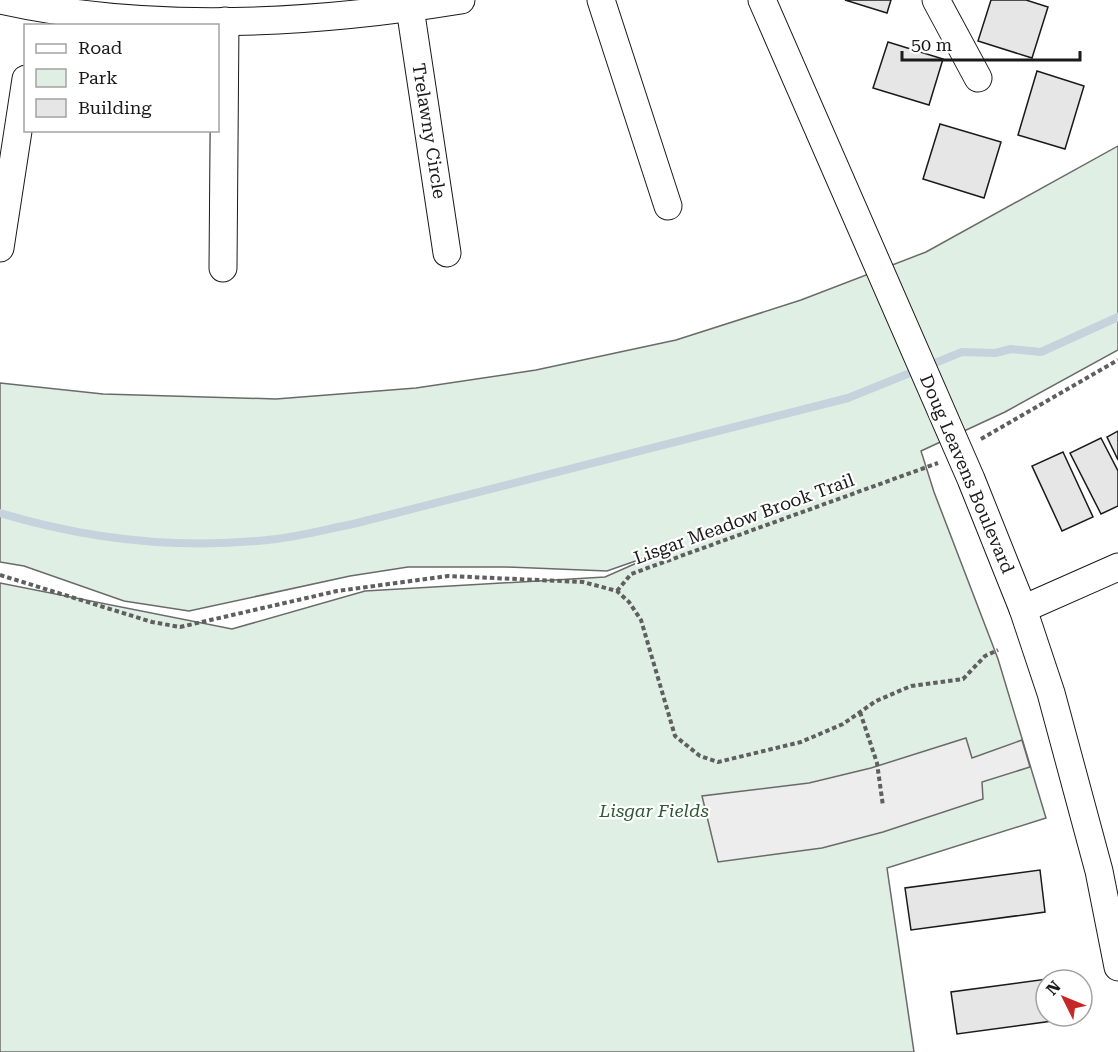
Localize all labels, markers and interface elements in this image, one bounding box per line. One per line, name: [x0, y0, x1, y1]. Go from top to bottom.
legend: [24, 24, 219, 132]
scale bar: [902, 24, 1080, 62]
text: 50 m: [911, 34, 952, 55]
text: Road: [78, 37, 123, 58]
street label: Trelawny Circle: [408, 62, 451, 200]
text: Park: [78, 67, 118, 88]
text: Building: [78, 97, 152, 118]
street label: Doug Leavens Boulevard: [916, 371, 1019, 577]
street label: Lisgar Meadow Brook Trail: [631, 469, 857, 568]
park label: Lisgar Fields: [598, 800, 709, 821]
north arrow: [1034, 968, 1094, 1028]
text: N: [1042, 977, 1065, 999]

